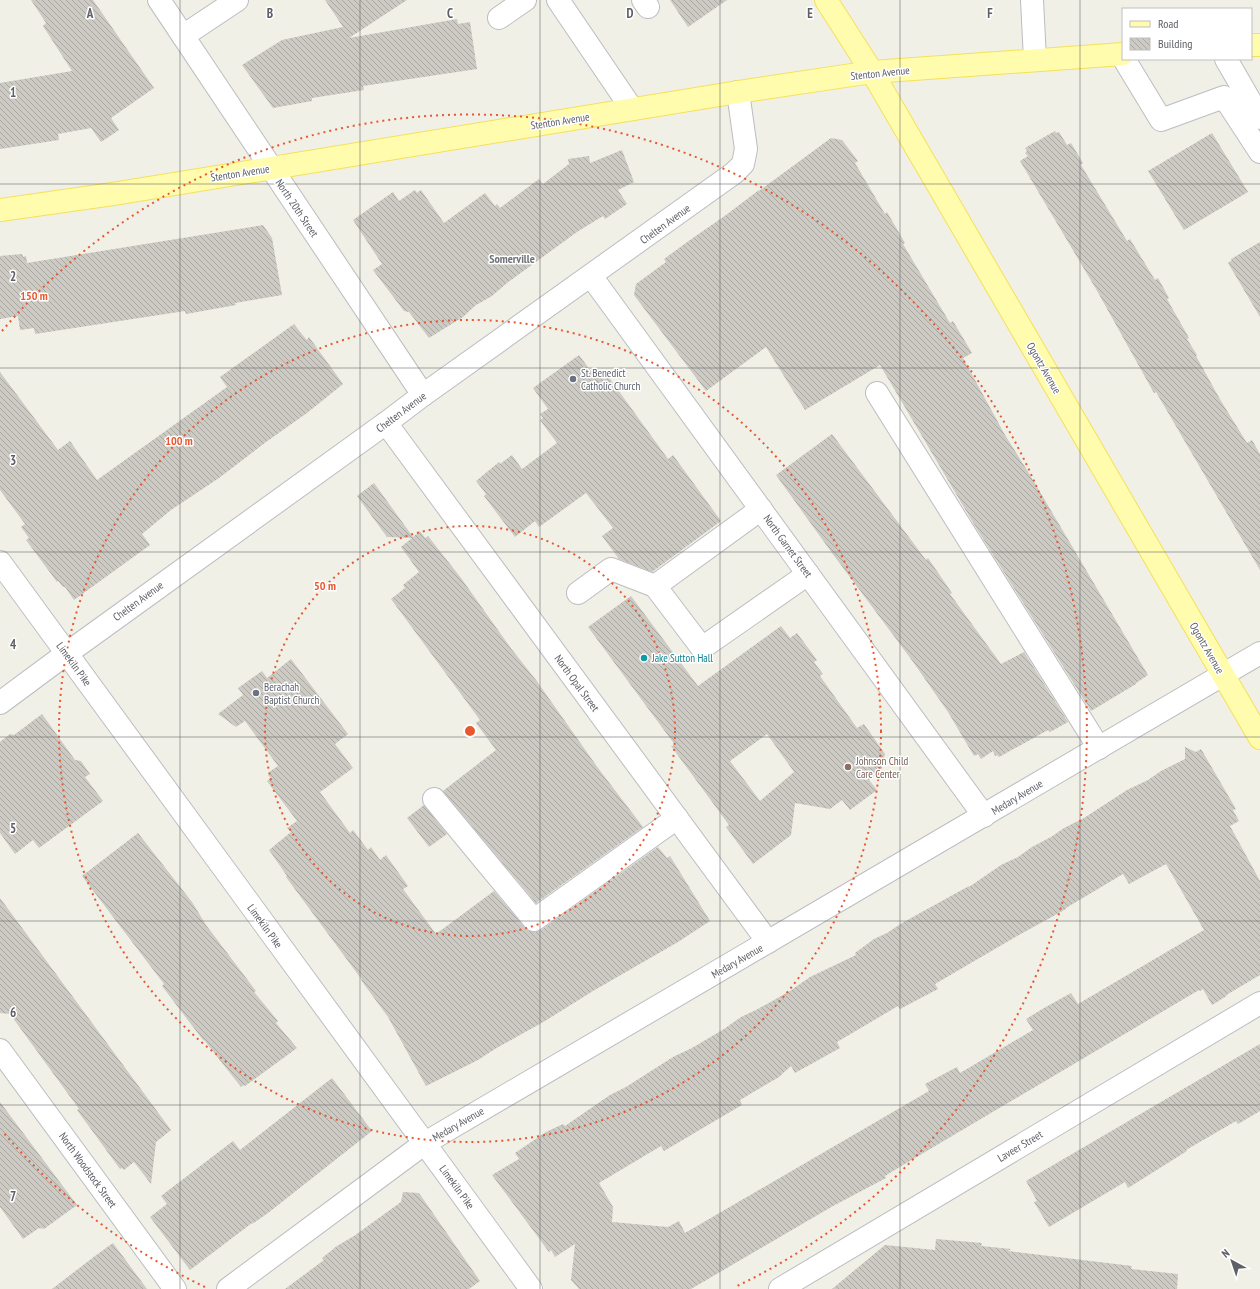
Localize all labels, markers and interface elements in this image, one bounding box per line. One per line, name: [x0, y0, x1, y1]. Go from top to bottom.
text: A: [86, 5, 94, 22]
text: B: [267, 5, 273, 22]
text: C: [447, 5, 453, 22]
text: D: [627, 5, 634, 22]
text: E: [807, 5, 813, 22]
text: F: [987, 5, 993, 22]
legend: [1122, 8, 1252, 60]
text: Road: [1158, 16, 1178, 31]
text: Building: [1158, 36, 1193, 51]
street label: Stenton Avenue: [850, 63, 911, 83]
text: 1: [10, 84, 16, 101]
street label: Stenton Avenue: [530, 109, 591, 133]
street label: Stenton Avenue: [210, 161, 271, 185]
street label: North 20th Street: [272, 176, 322, 240]
street label: Chelten Avenue: [637, 201, 693, 247]
district label: Somerville: [489, 251, 535, 266]
text: 2: [10, 268, 16, 285]
text: 150 m: [20, 288, 48, 303]
street label: Ogontz Avenue: [1024, 340, 1065, 397]
place label: St. Benedict Catholic Church: [581, 366, 640, 393]
marker: St. Benedict Catholic Church: [568, 374, 578, 384]
street label: Chelten Avenue: [373, 388, 429, 435]
text: 100 m: [165, 433, 193, 448]
text: 3: [10, 452, 16, 469]
street label: North Garnet Street: [760, 512, 816, 580]
street label: Chelten Avenue: [110, 578, 166, 624]
text: 50 m: [314, 578, 336, 593]
street label: Ogontz Avenue: [1187, 620, 1228, 677]
text: 4: [10, 636, 17, 653]
street label: Limekiln Pike: [53, 639, 95, 689]
place label: Jake Sutton Hall: [651, 651, 713, 665]
street label: North Opal Street: [552, 652, 602, 714]
marker: Jake Sutton Hall: [639, 653, 649, 663]
place label: Berachah Baptist Church: [264, 680, 319, 707]
marker: Berachah Baptist Church: [251, 688, 261, 698]
centre of rings: [463, 724, 477, 738]
place label: Johnson Child Care Center: [855, 754, 909, 781]
marker: Johnson Child Care Center: [843, 762, 853, 772]
street label: Medary Avenue: [989, 776, 1046, 818]
text: 5: [10, 820, 16, 837]
street label: Limekiln Pike: [244, 901, 286, 951]
street label: Medary Avenue: [709, 940, 766, 981]
text: 6: [10, 1004, 16, 1021]
street label: Medary Avenue: [430, 1103, 487, 1144]
street label: Laveer Street: [995, 1127, 1045, 1165]
street label: North Woodstock Street: [56, 1130, 120, 1210]
street label: Limekiln Pike: [436, 1162, 478, 1212]
text: 7: [10, 1188, 16, 1205]
north arrow: [1212, 1241, 1252, 1281]
text: N: [1219, 1246, 1232, 1261]

